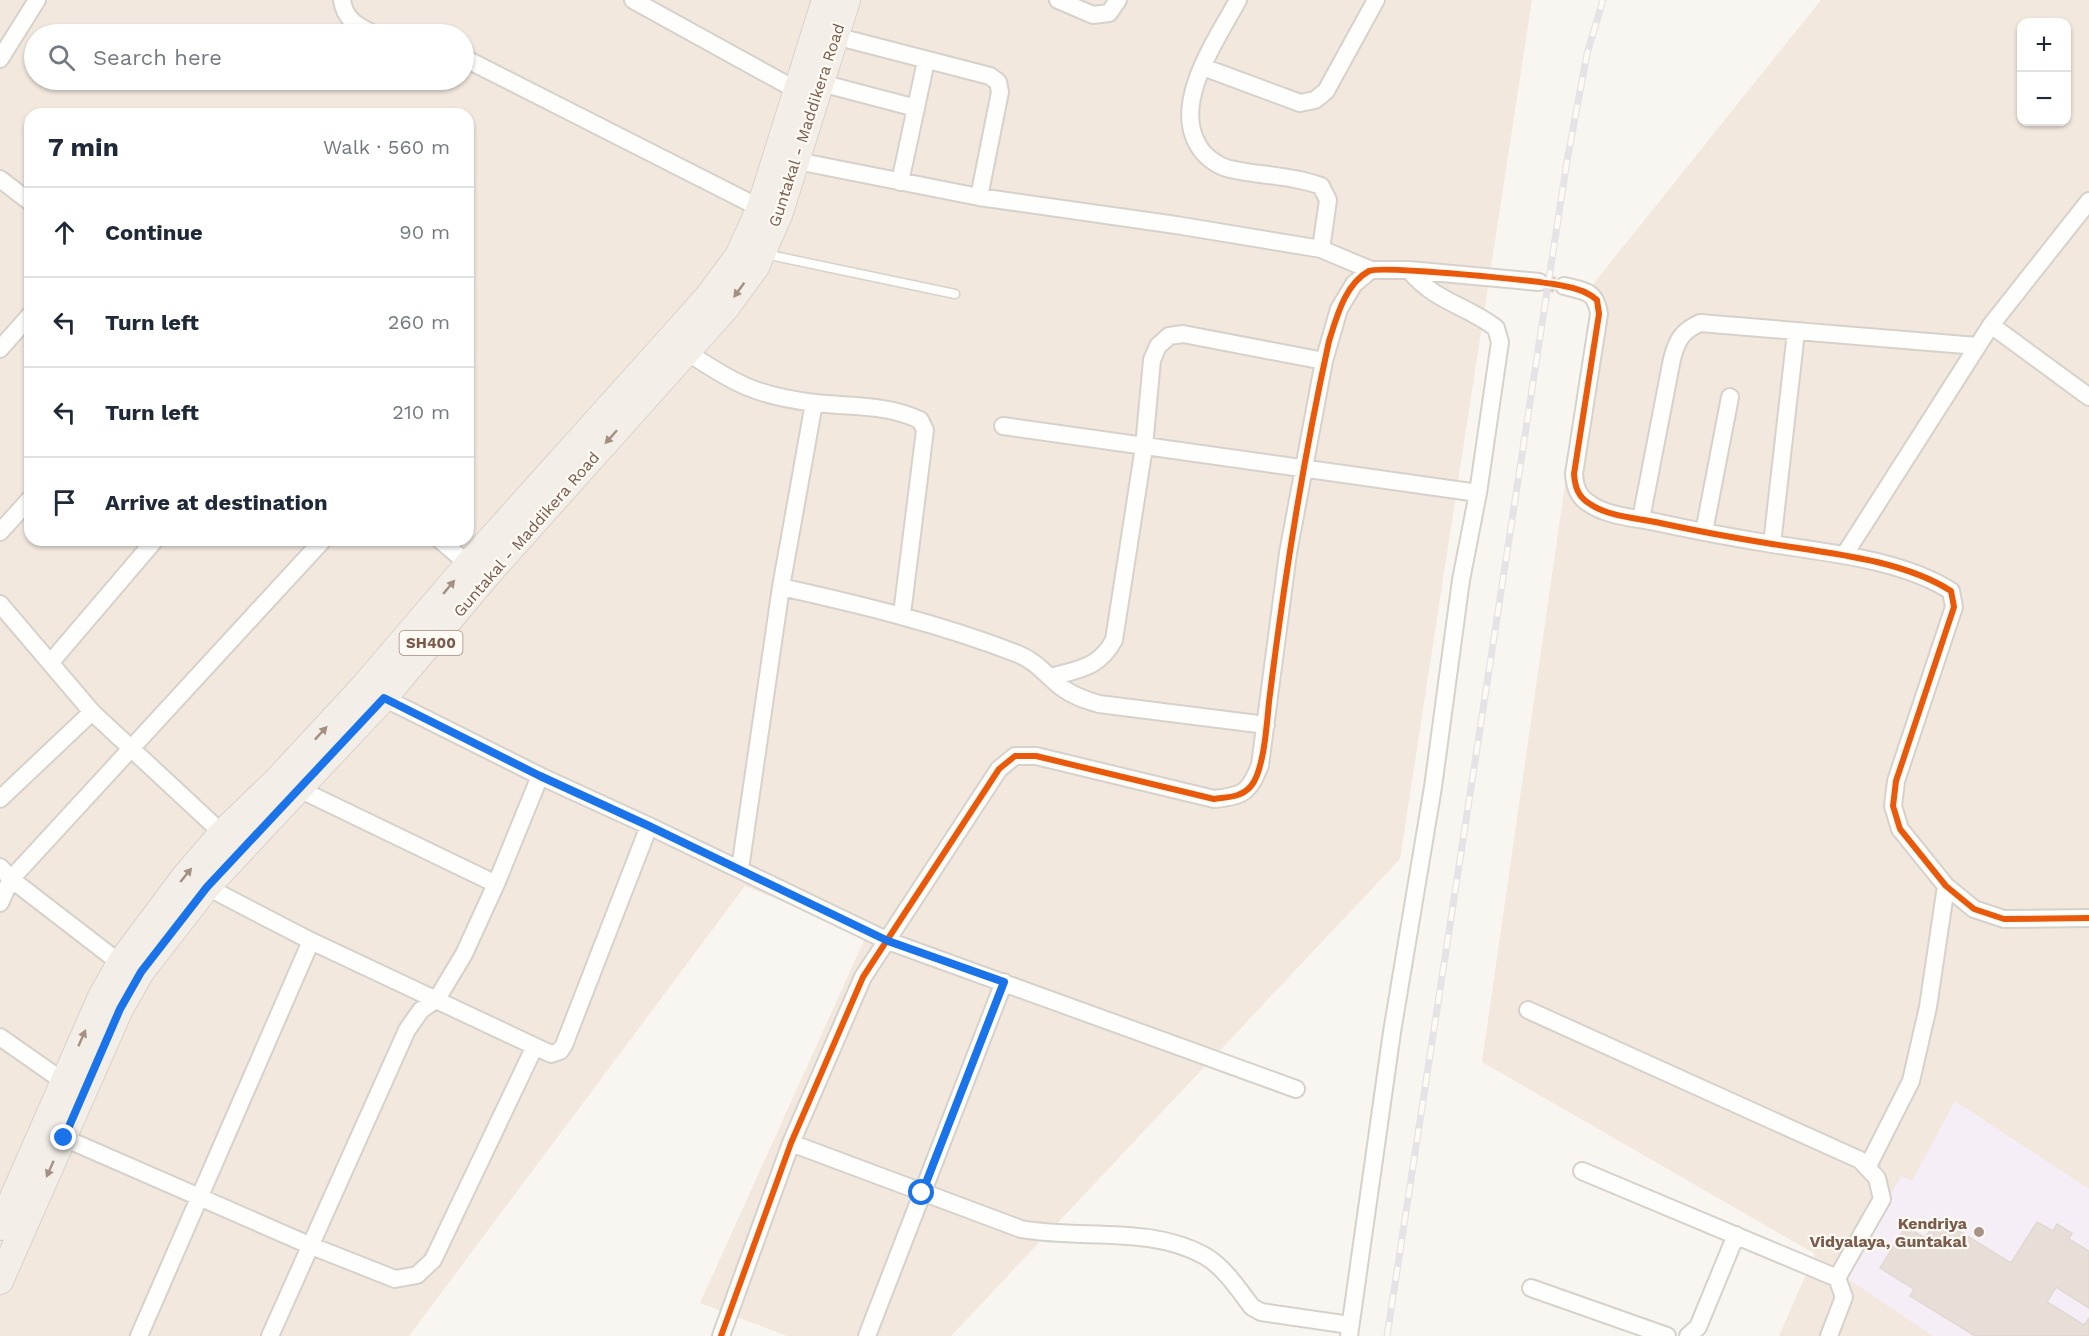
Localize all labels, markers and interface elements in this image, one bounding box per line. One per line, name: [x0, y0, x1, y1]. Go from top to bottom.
map controls: [2017, 18, 2071, 126]
button: +: [2017, 18, 2071, 72]
street label: Guntakal - Maddikera Road: [765, 21, 848, 229]
search box: [24, 24, 474, 90]
icon: search: [45, 41, 78, 74]
text: Search here: [93, 45, 222, 70]
button: −: [2017, 72, 2071, 126]
text: 7 min: [48, 132, 119, 162]
text: Walk · 560 m: [323, 135, 450, 159]
icon: ahead: [48, 216, 81, 249]
text: Continue: [105, 220, 203, 245]
text: 90 m: [399, 220, 450, 244]
one-way arrow: [733, 281, 745, 297]
icon: left: [48, 306, 81, 339]
text: Turn left: [105, 310, 199, 335]
text: 260 m: [388, 310, 450, 334]
icon: left: [48, 396, 81, 429]
text: Turn left: [105, 400, 199, 425]
text: 210 m: [392, 400, 450, 424]
one-way arrow: [605, 429, 618, 444]
street label: Guntakal - Maddikera Road: [449, 448, 603, 621]
icon: arrive: [48, 486, 81, 519]
text: Arrive at destination: [105, 490, 328, 515]
one-way arrow: [442, 580, 455, 595]
road number: SH400: [400, 631, 462, 655]
one-way arrow: [313, 727, 327, 741]
one-way arrow: [180, 867, 193, 883]
one-way arrow: [77, 1029, 87, 1047]
route end: [50, 1124, 76, 1150]
one-way arrow: [45, 1160, 54, 1178]
route start: [908, 1179, 934, 1205]
place label: Kendriya Vidyalaya, Guntakal: [1809, 1214, 1968, 1251]
marker: Kendriya Vidyalaya, Guntakal: [1972, 1225, 1986, 1239]

